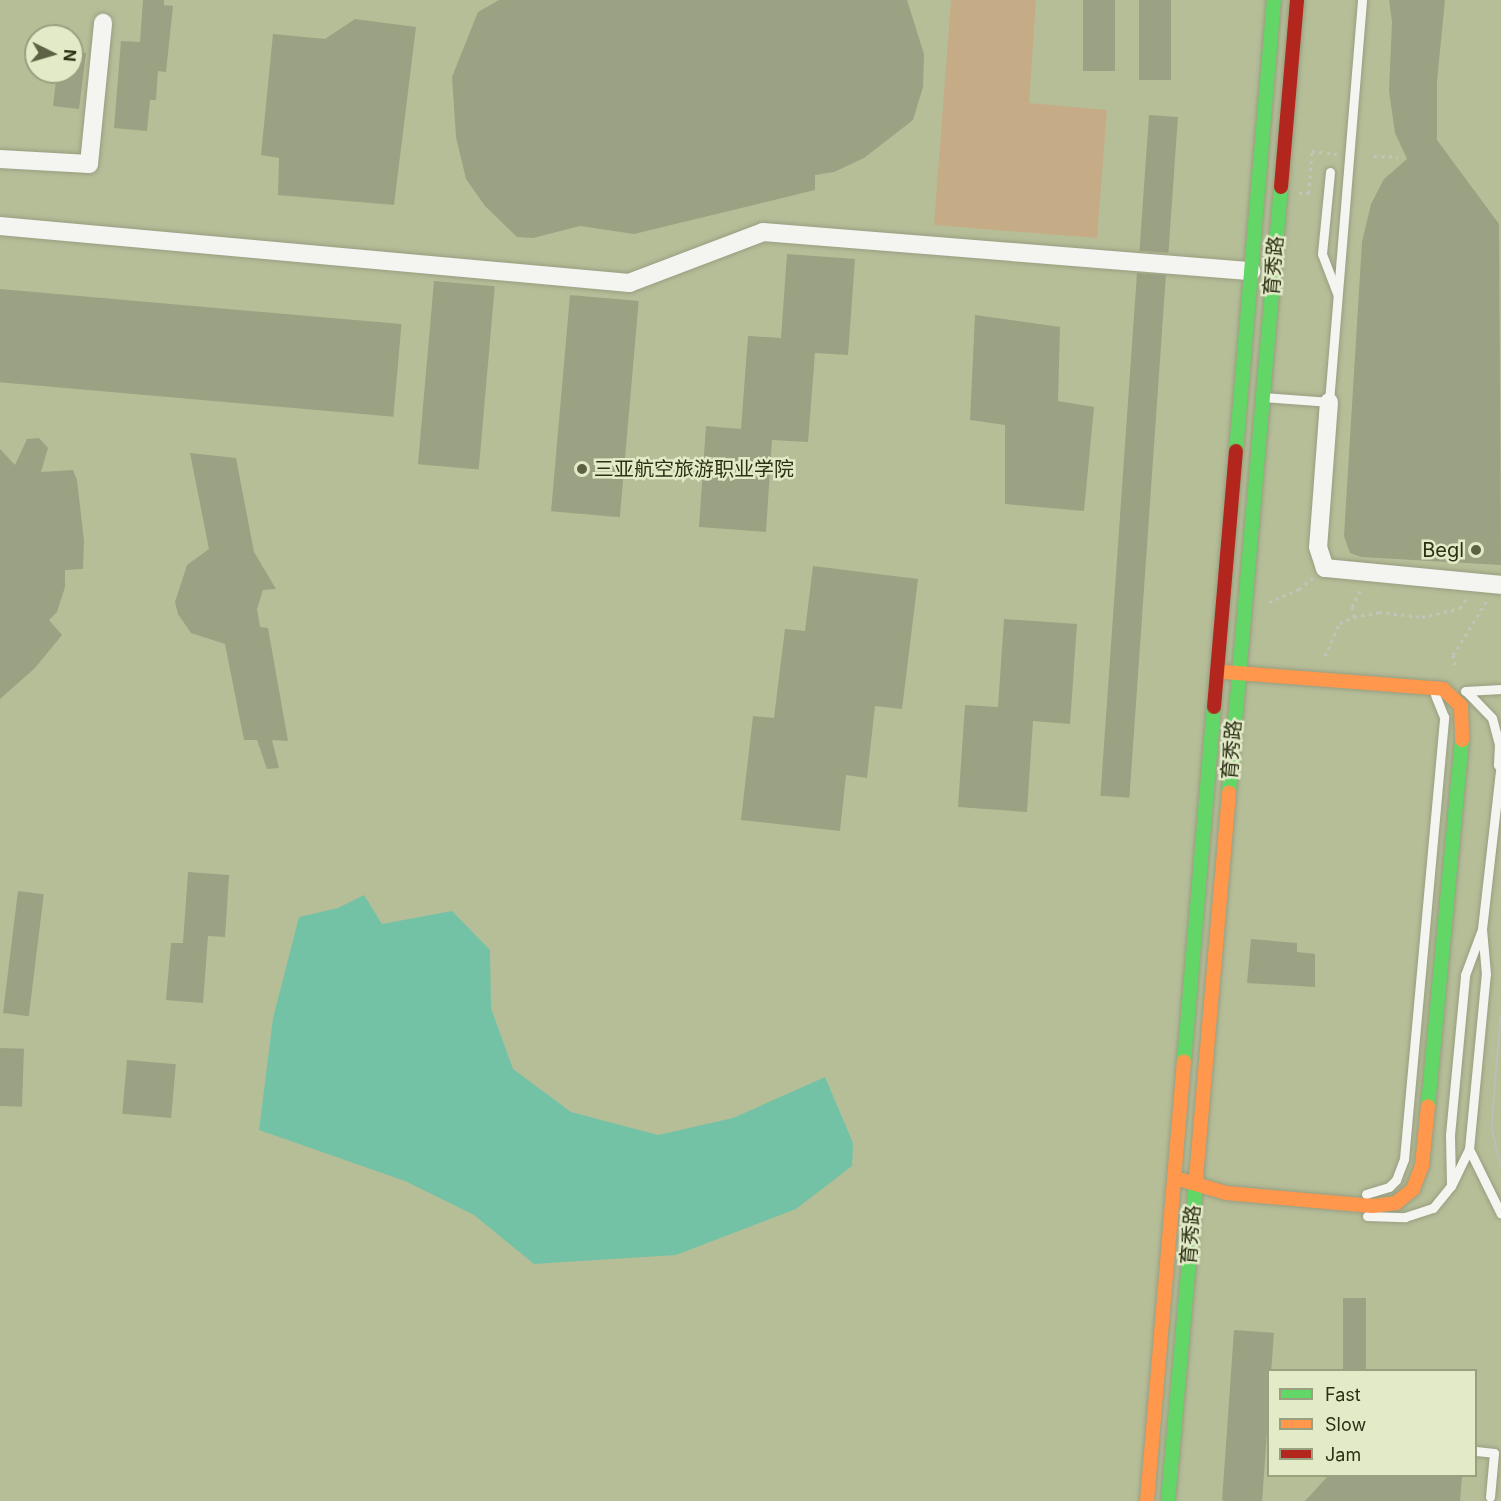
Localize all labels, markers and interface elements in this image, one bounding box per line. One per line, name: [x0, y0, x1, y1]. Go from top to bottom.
north arrow: [24, 24, 84, 84]
text: N: [59, 48, 80, 62]
street label: 育秀路: [1259, 235, 1289, 297]
place label: 三亚航空旅游职业学院: [594, 457, 794, 481]
marker: 三亚航空旅游职业学院: [575, 462, 589, 476]
place label: Begl: [1422, 538, 1464, 562]
marker: Begl: [1469, 543, 1483, 557]
street label: 育秀路: [1217, 719, 1247, 781]
street label: 育秀路: [1176, 1204, 1206, 1266]
legend: [1267, 1369, 1477, 1477]
text: Fast: [1325, 1384, 1361, 1405]
text: Slow: [1325, 1414, 1366, 1435]
text: Jam: [1325, 1444, 1361, 1465]

